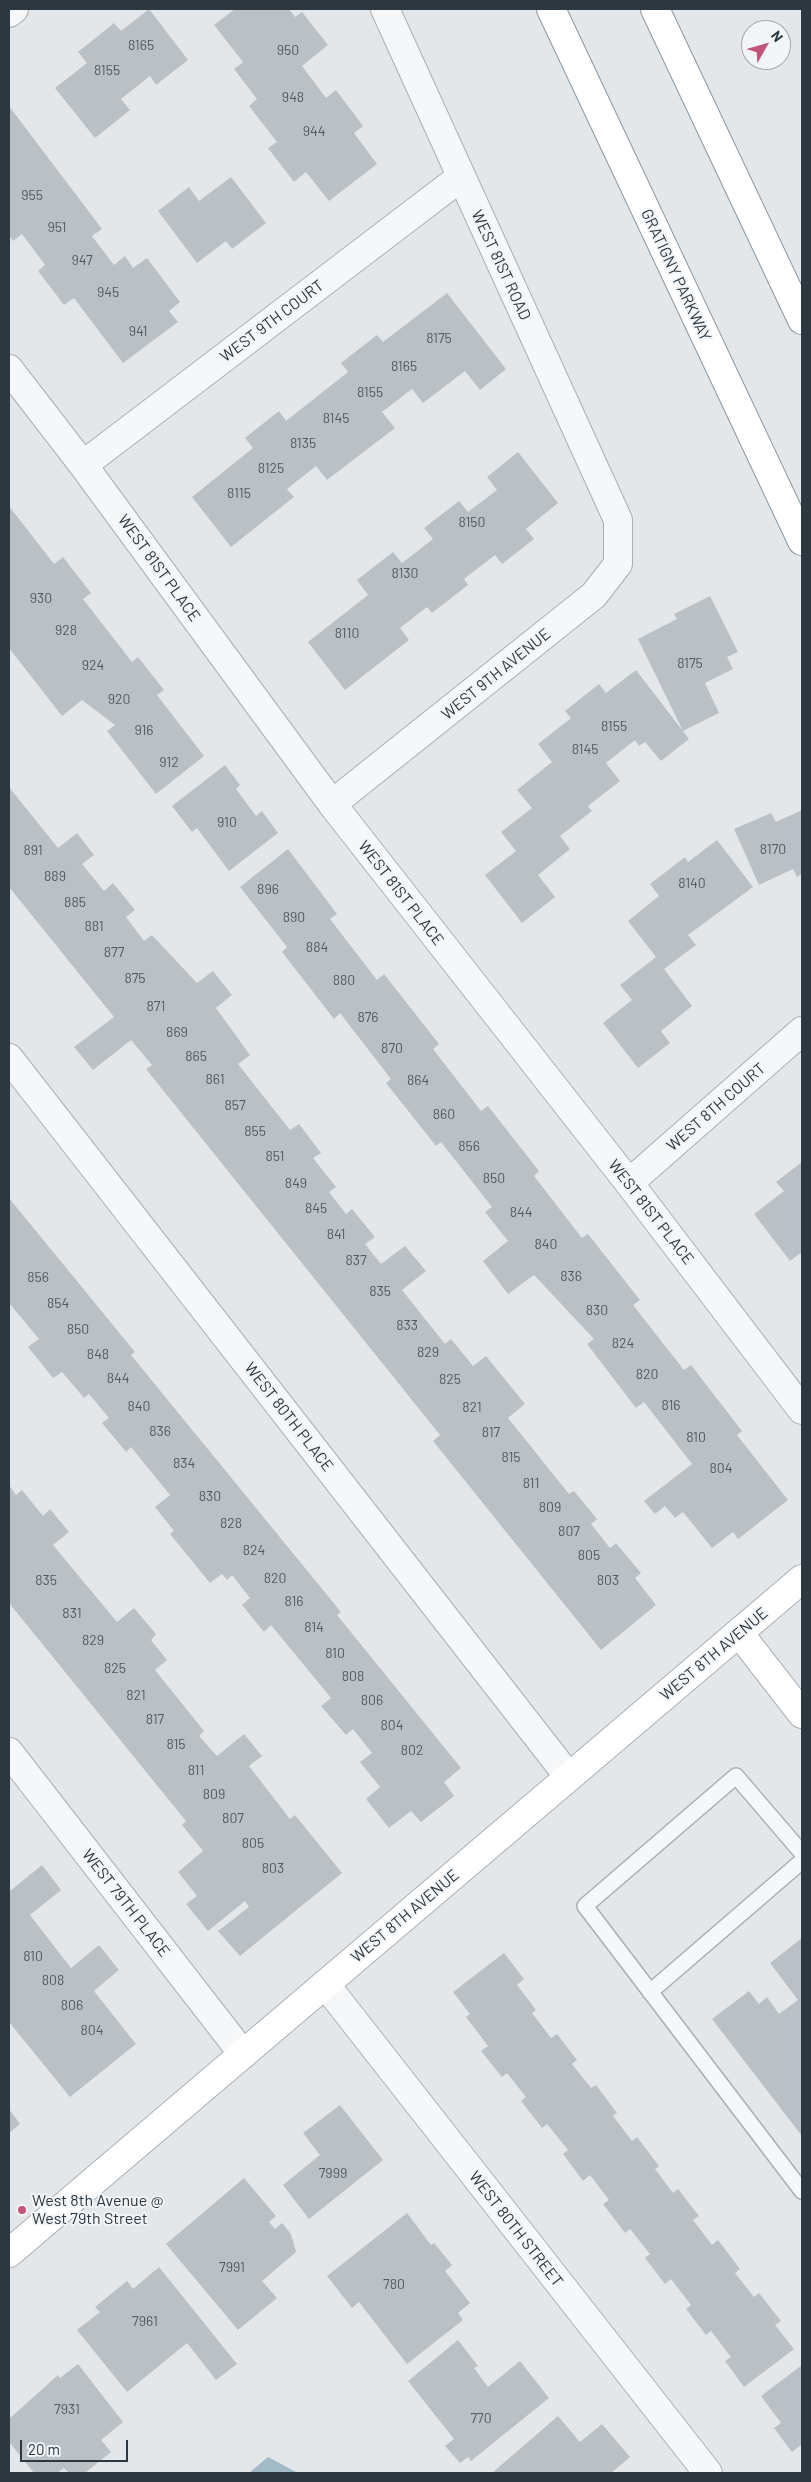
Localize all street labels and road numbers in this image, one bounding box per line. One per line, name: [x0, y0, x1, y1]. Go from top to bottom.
street label: GRATIGNY PARKWAY: [637, 206, 715, 344]
street label: WEST 81ST ROAD: [467, 207, 535, 323]
street label: WEST 9TH COURT: [216, 276, 328, 366]
street label: WEST 81ST PLACE: [114, 511, 204, 625]
street label: WEST 9TH AVENUE: [438, 624, 554, 724]
street label: WEST 81ST PLACE: [354, 837, 448, 949]
street label: WEST 8TH COURT: [663, 1059, 769, 1155]
street label: WEST 81ST PLACE: [604, 1156, 698, 1268]
street label: WEST 80TH PLACE: [240, 1359, 338, 1475]
street label: WEST 8TH AVENUE: [656, 1603, 772, 1705]
street label: WEST 79TH PLACE: [78, 1845, 174, 1961]
street label: WEST 8TH AVENUE: [347, 1865, 463, 1967]
street label: WEST 80TH STREET: [465, 2167, 567, 2291]

